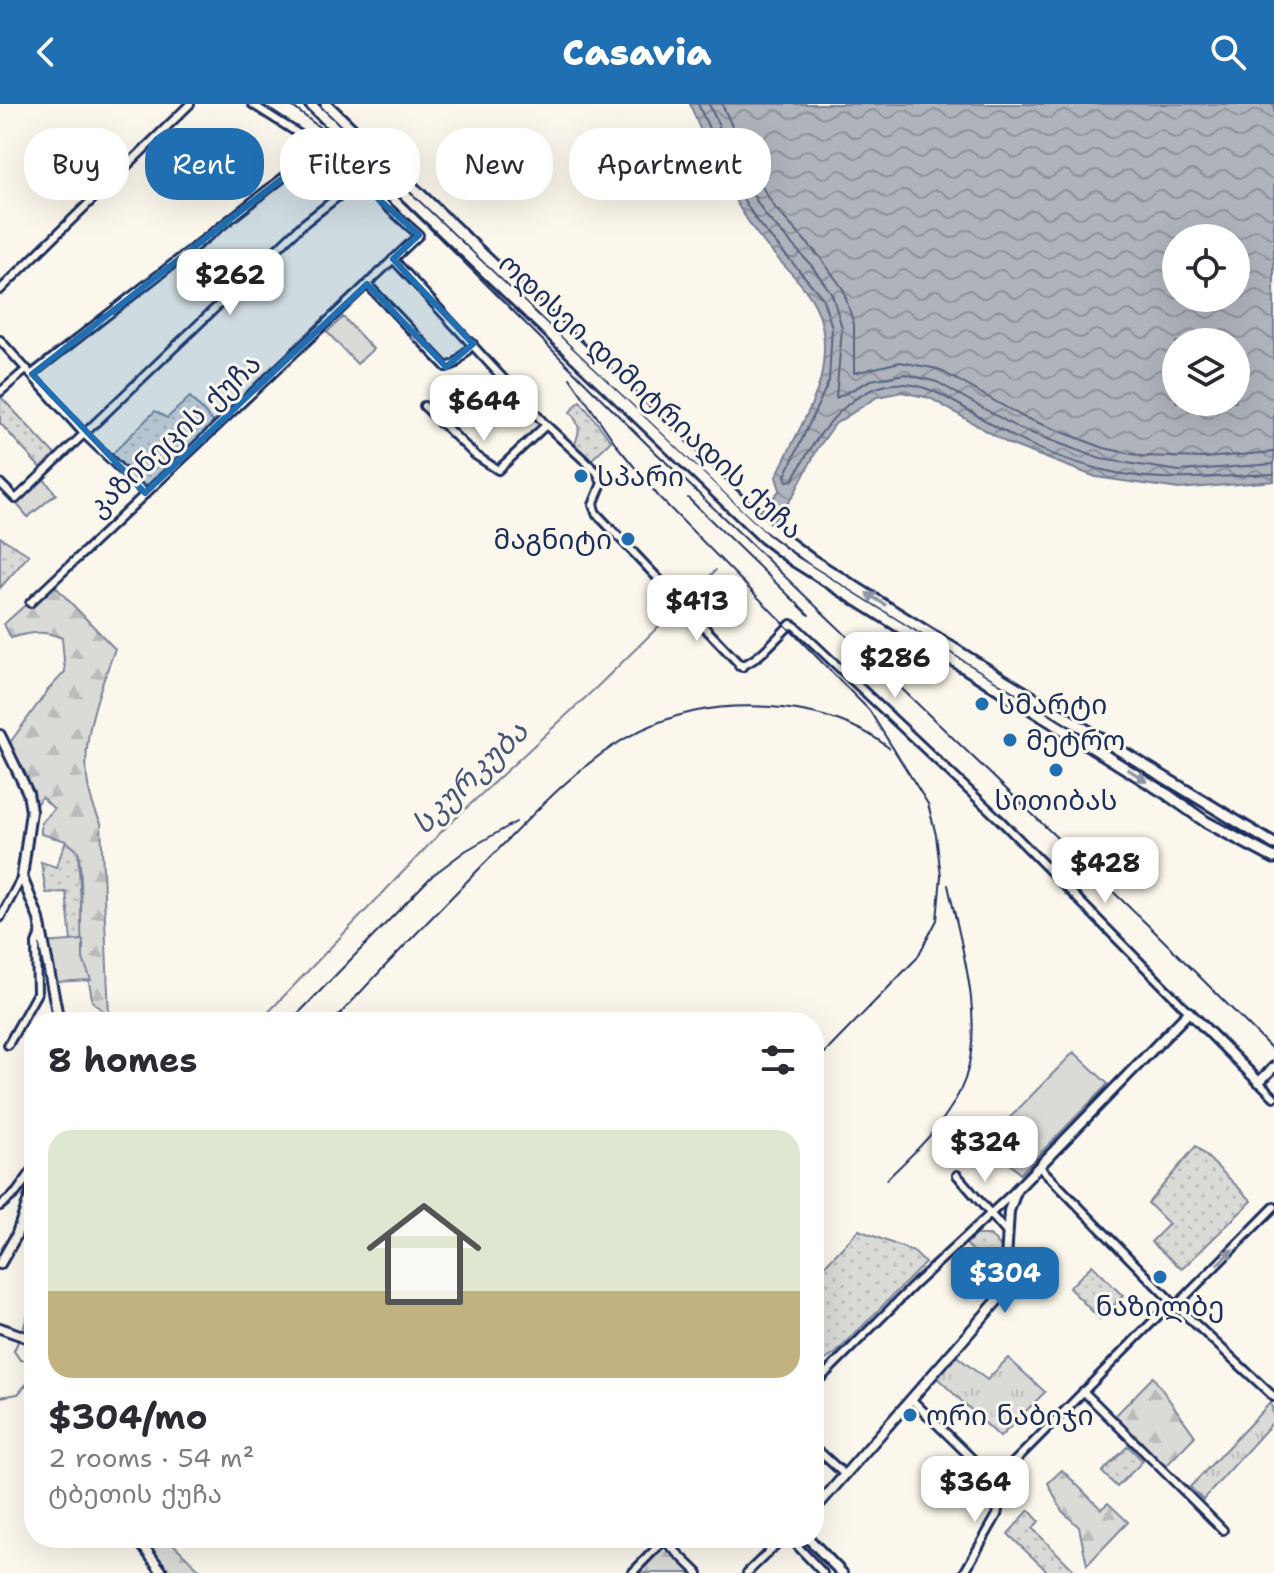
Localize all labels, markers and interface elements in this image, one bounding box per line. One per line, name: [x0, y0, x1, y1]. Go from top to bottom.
text: Casavia: [562, 28, 712, 77]
icon: back: [24, 30, 68, 74]
icon: search: [1206, 30, 1250, 74]
chip: Buy: [24, 128, 129, 200]
chip: Rent: [145, 128, 264, 200]
chip: Filters: [280, 128, 420, 200]
chip: New: [436, 128, 553, 200]
chip: Apartment: [569, 128, 771, 200]
map controls: [1162, 224, 1250, 416]
button: locate: [1162, 224, 1250, 312]
street label: ოდისეი დიმიტრიადის ქუჩა: [490, 245, 812, 547]
pin: $262: [183, 249, 277, 317]
text: $262: [195, 257, 265, 292]
button: layers: [1162, 328, 1250, 416]
one-way arrow: [410, 330, 428, 349]
street label: კაზინეცის ქუჩა: [79, 345, 269, 525]
pin: $644: [437, 375, 531, 443]
text: $644: [448, 383, 520, 418]
place label: სპარი: [597, 457, 684, 495]
marker: სპარი: [572, 467, 590, 485]
place label: მაგნიტი: [494, 520, 612, 558]
marker: მაგნიტი: [619, 530, 637, 548]
pin: $413: [650, 575, 744, 643]
text: $413: [665, 583, 729, 618]
one-way arrow: [865, 592, 886, 607]
pin: $286: [848, 632, 942, 700]
text: $286: [859, 640, 931, 675]
place label: სმარტი: [998, 685, 1107, 723]
marker: სმარტი: [973, 695, 991, 713]
water label: სკურკუბა: [403, 711, 537, 843]
place label: მეტრო: [1026, 721, 1125, 759]
marker: მეტრო: [1001, 731, 1019, 749]
marker: სითიბას: [1047, 761, 1065, 779]
one-way arrow: [1127, 768, 1148, 783]
place label: სითიბას: [994, 781, 1118, 819]
pin: $428: [1058, 837, 1152, 905]
text: $428: [1070, 845, 1140, 880]
text: 8 homes: [48, 1037, 197, 1083]
icon: filters: [756, 1038, 800, 1082]
pin: $324: [938, 1116, 1032, 1184]
text: $324: [950, 1124, 1020, 1159]
icon: home: [352, 1182, 496, 1326]
pin: $304: [958, 1247, 1052, 1315]
one-way arrow: [1215, 1248, 1234, 1266]
text: $304: [969, 1255, 1041, 1290]
marker: ნაზილბე: [1151, 1268, 1169, 1286]
place label: ნაზილბე: [1096, 1287, 1224, 1325]
text: $304/mo: [48, 1394, 208, 1440]
place label: ორი ნაბიჯი: [926, 1396, 1094, 1434]
marker: ორი ნაბიჯი: [901, 1406, 919, 1424]
text: 2 rooms · 54 m²: [48, 1440, 254, 1475]
pin: $364: [928, 1456, 1022, 1524]
text: $364: [939, 1464, 1011, 1499]
text: ტბეთის ქუჩა: [48, 1476, 222, 1511]

